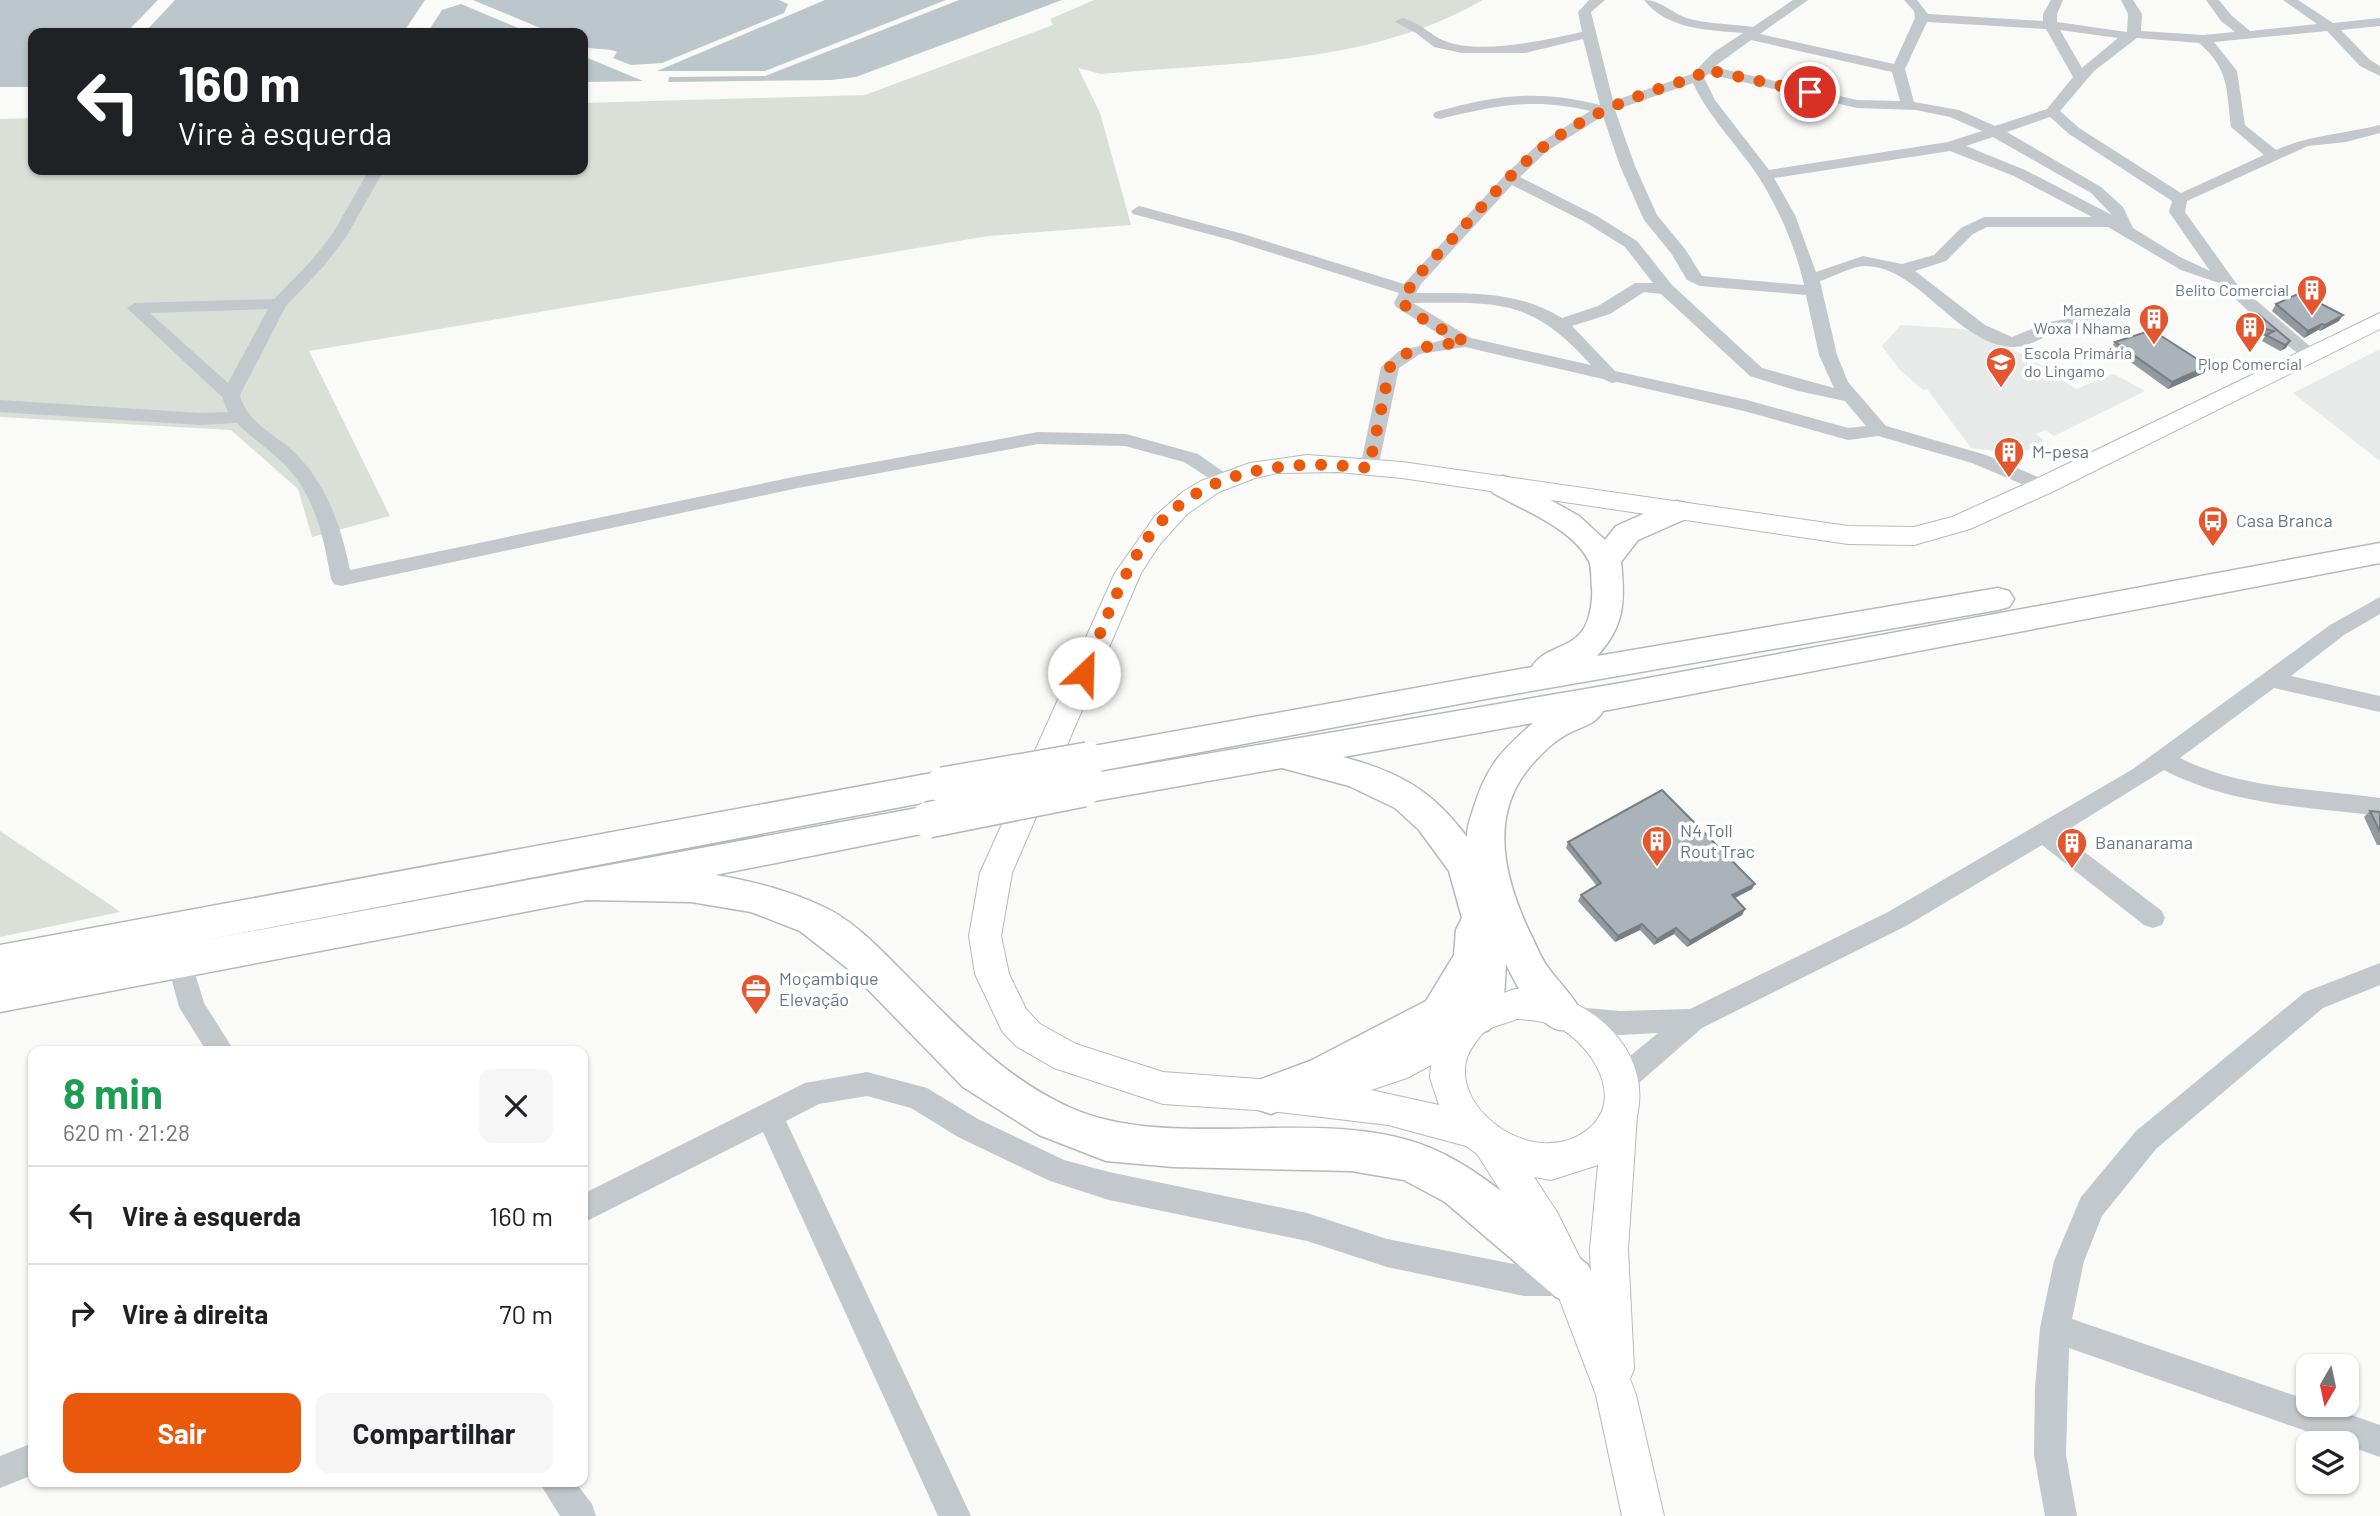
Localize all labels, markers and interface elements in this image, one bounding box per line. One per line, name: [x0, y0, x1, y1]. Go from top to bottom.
text: 160 m: [178, 53, 300, 112]
icon: left: [63, 56, 154, 147]
pin: [1780, 62, 1840, 122]
icon: arrive: [1791, 73, 1829, 111]
text: Vire à esquerda: [178, 113, 392, 151]
building icon: Belito Comercial: [2295, 273, 2329, 317]
place label: Belito Comercial: [2175, 280, 2289, 299]
place label: Mamezala Woxa I Nhama: [2034, 300, 2131, 337]
building icon: Mamezala Woxa I Nhama: [2137, 302, 2171, 346]
building icon: Plop Comercial: [2233, 310, 2267, 354]
place label: Escola Primária do Lingamo: [2024, 343, 2132, 380]
school or university icon: Escola Primária do Lingamo: [1984, 345, 2018, 389]
place label: Plop Comercial: [2198, 354, 2302, 373]
building icon: M-pesa: [1992, 435, 2026, 479]
place label: M-pesa: [2032, 440, 2089, 462]
bus stop icon: Casa Branca: [2196, 504, 2230, 548]
place label: Casa Branca: [2236, 509, 2333, 531]
position arrow: [1047, 636, 1121, 710]
place label: N4 Toll Rout Trac: [1680, 819, 1755, 862]
building icon: N4 Toll Rout Trac: [1640, 824, 1674, 868]
building icon: Bananarama: [2055, 826, 2089, 870]
place label: Bananarama: [2095, 831, 2193, 853]
place label: Moçambique Elevação: [779, 967, 879, 1010]
office icon: Moçambique Elevação: [739, 972, 773, 1016]
text: 8 min: [63, 1067, 163, 1117]
button: close: [479, 1069, 553, 1143]
text: 620 m · 21:28: [63, 1118, 190, 1146]
icon: left: [63, 1196, 101, 1234]
text: Vire à esquerda: [122, 1200, 301, 1231]
text: 160 m: [489, 1200, 553, 1231]
icon: right: [63, 1294, 101, 1332]
text: Vire à direita: [122, 1298, 268, 1329]
text: 70 m: [499, 1298, 553, 1329]
north arrow: [2296, 1354, 2359, 1418]
map controls: [2296, 1354, 2359, 1494]
button: Sair: [63, 1393, 301, 1473]
button: Compartilhar: [315, 1393, 553, 1473]
button: layers: [2296, 1431, 2359, 1494]

